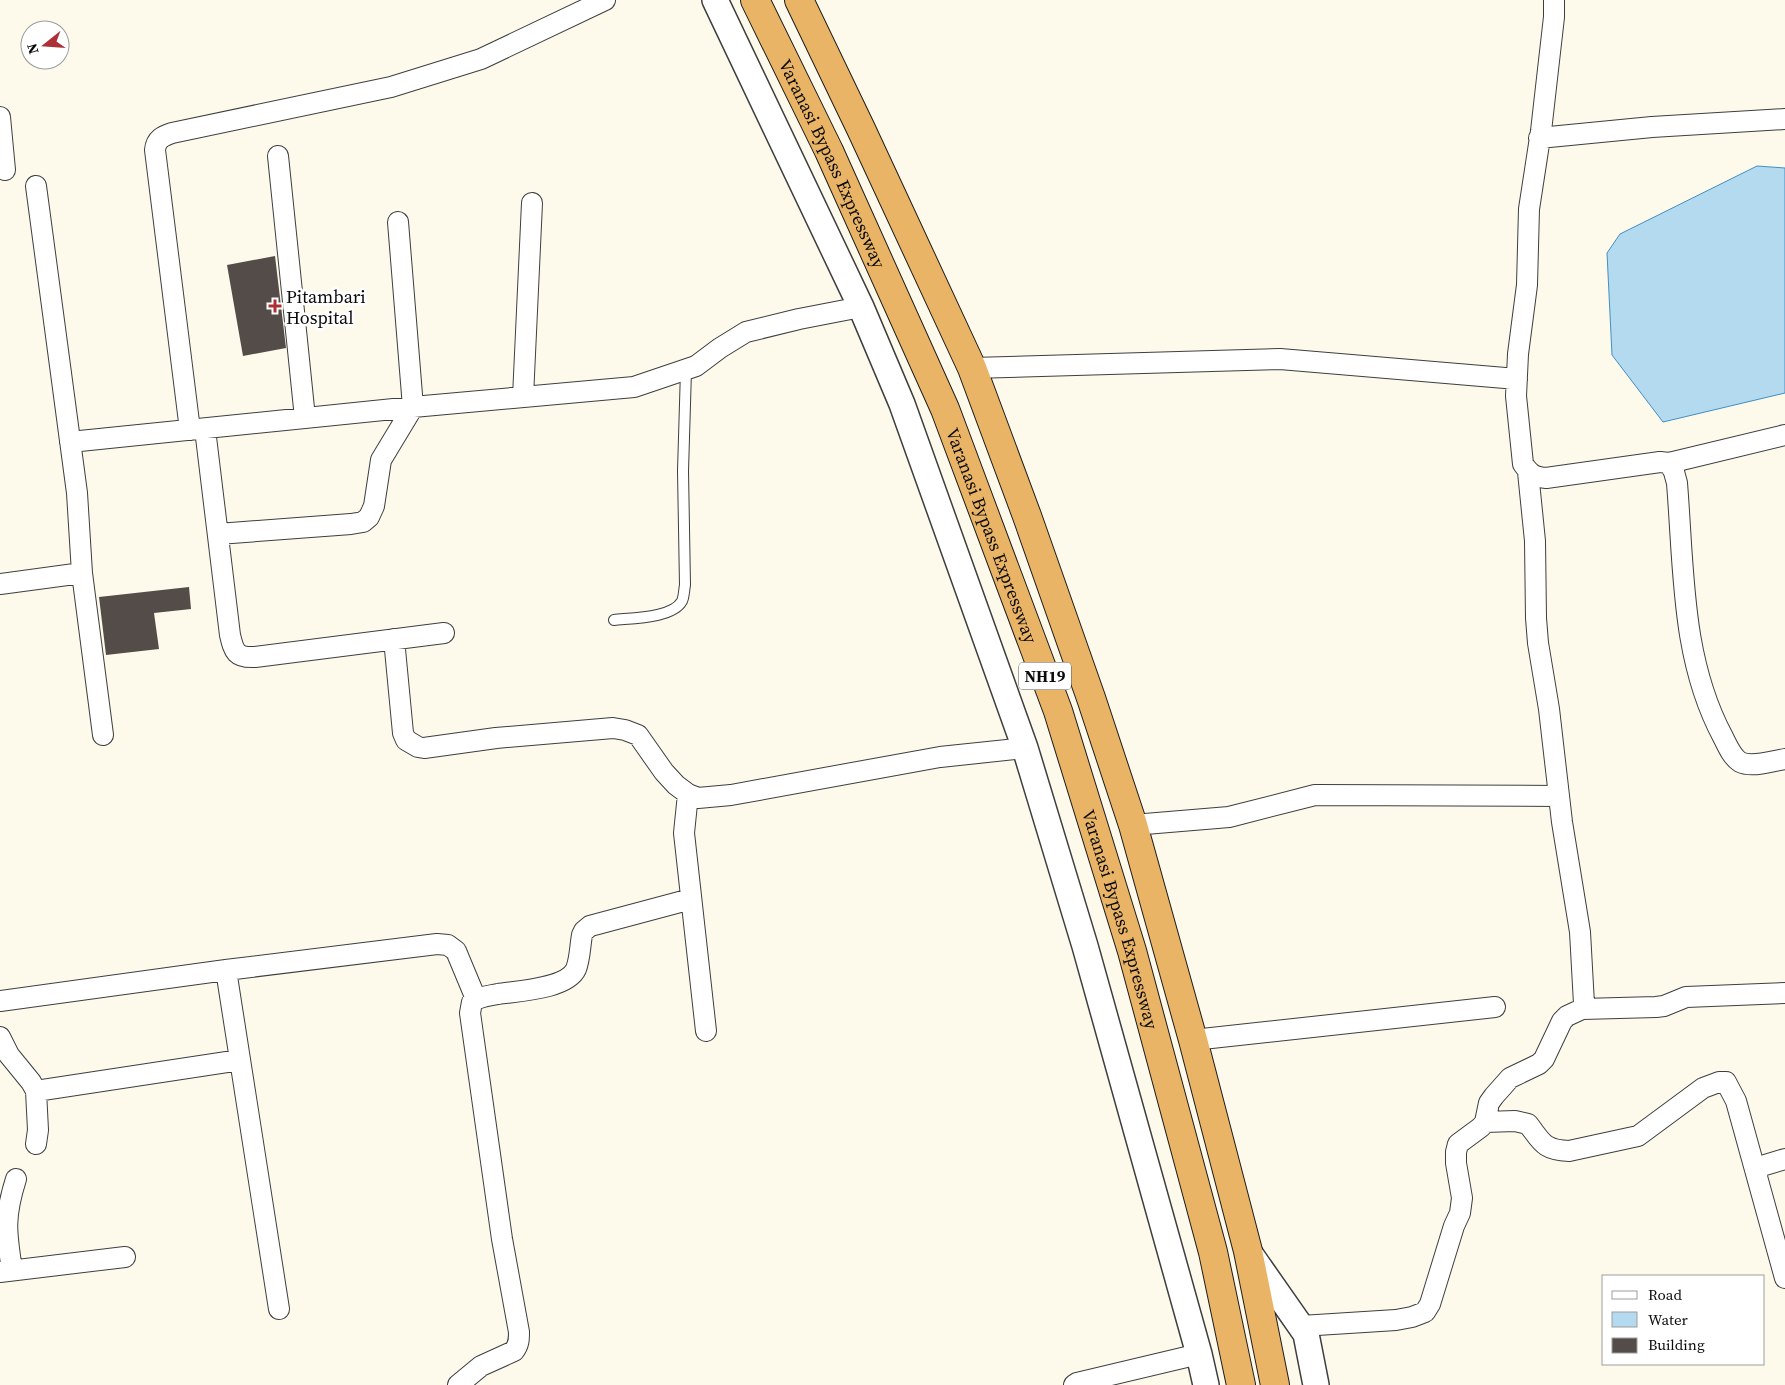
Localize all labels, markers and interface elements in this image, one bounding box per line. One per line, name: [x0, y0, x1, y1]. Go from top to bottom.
north arrow: [20, 20, 70, 70]
text: N: [22, 41, 44, 57]
street label: Varanasi Bypass Expressway: [773, 55, 893, 273]
place label: Pitambari Hospital: [286, 284, 366, 330]
marker: Pitambari Hospital: [268, 299, 282, 313]
street label: Varanasi Bypass Expressway: [941, 424, 1044, 647]
road number: NH19: [1019, 662, 1071, 689]
street label: Varanasi Bypass Expressway: [1077, 806, 1165, 1033]
legend: [1602, 1275, 1765, 1365]
text: Road: [1648, 1284, 1682, 1305]
text: Water: [1648, 1309, 1689, 1330]
text: Building: [1648, 1334, 1705, 1355]

